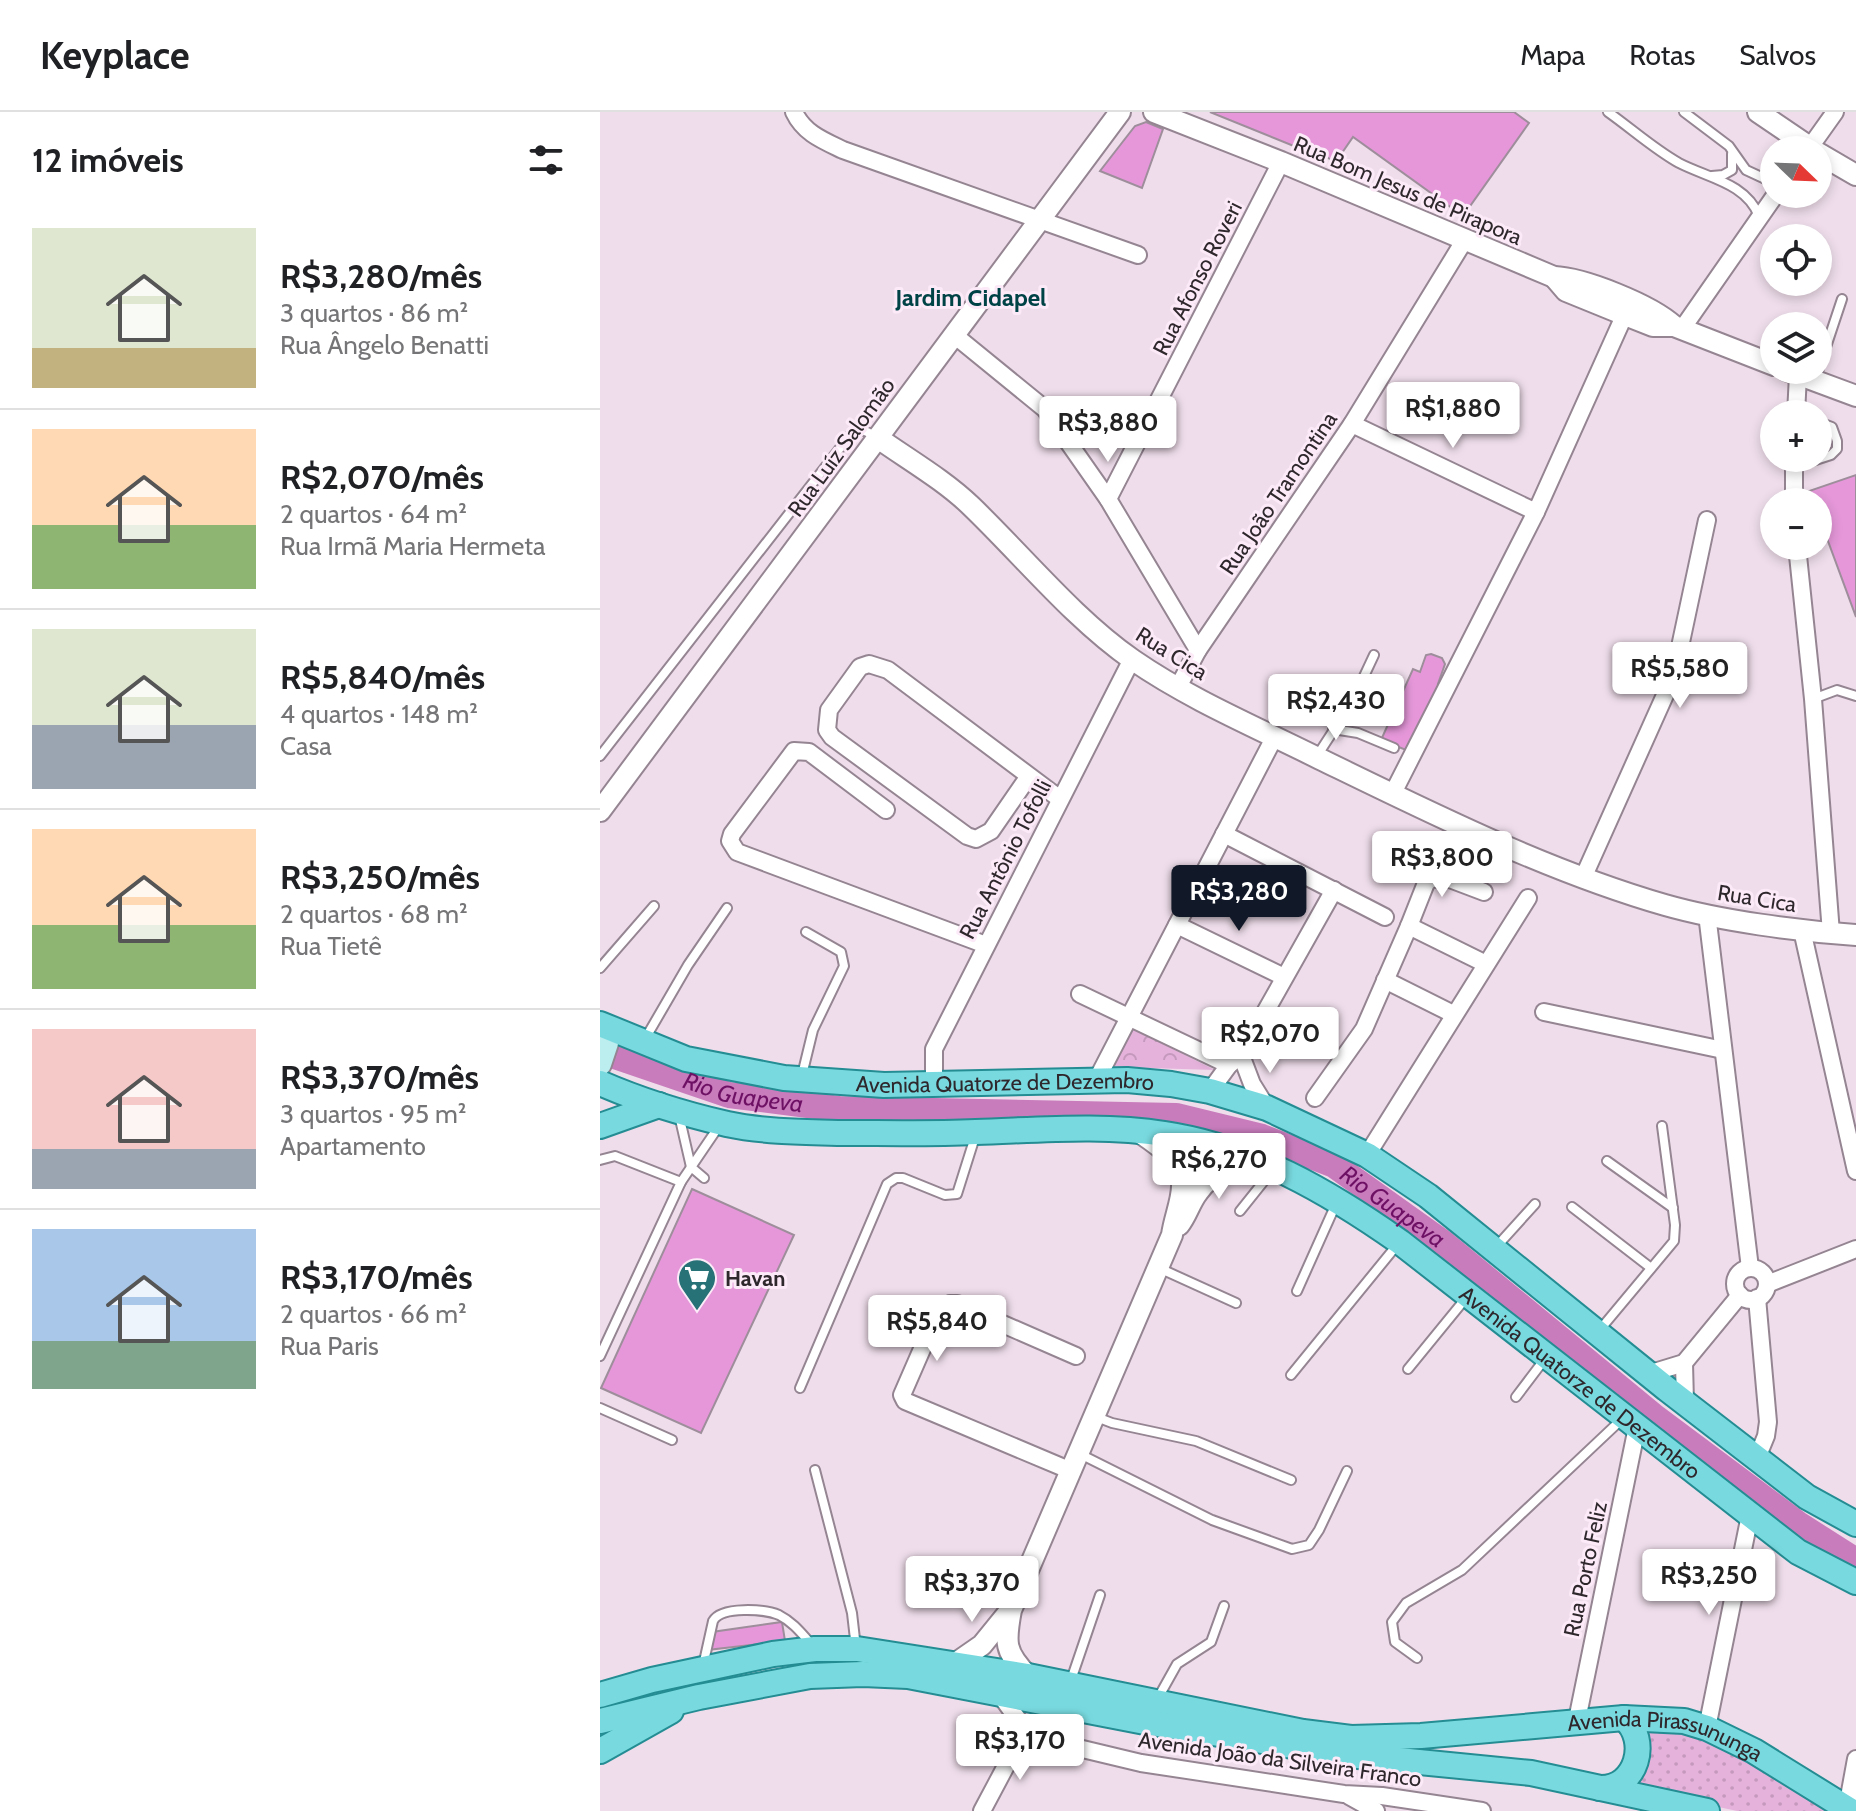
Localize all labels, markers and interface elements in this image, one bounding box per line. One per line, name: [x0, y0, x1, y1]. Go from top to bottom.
text: Keyplace: [40, 32, 190, 79]
text: Mapa: [1520, 38, 1585, 72]
text: Rotas: [1629, 38, 1695, 72]
text: Salvos: [1739, 38, 1816, 72]
street label: Rua Bom Jesus de Pirapora: [1290, 130, 1526, 251]
north arrow: [1760, 136, 1832, 208]
map controls: [1760, 136, 1832, 560]
icon: filters: [524, 138, 568, 182]
text: 12 imóveis: [32, 139, 184, 181]
street label: Rua Afonso Roveri: [1147, 197, 1248, 360]
button: locate: [1760, 224, 1832, 296]
text: R$3,280/mês: [280, 255, 482, 297]
icon: home: [96, 260, 192, 356]
district label: Jardim Cidapel: [895, 283, 1046, 312]
text: 3 quartos · 86 m²: [280, 297, 468, 329]
button: layers: [1760, 312, 1832, 384]
text: Rua Ângelo Benatti: [280, 329, 489, 361]
street label: Rua Luíz Salomão: [782, 373, 901, 522]
pin: R$1,880: [1379, 382, 1527, 450]
text: R$1,880: [1405, 392, 1501, 424]
pin: R$3,880: [1034, 396, 1182, 464]
button: +: [1760, 400, 1832, 472]
text: R$3,880: [1057, 406, 1159, 438]
street label: Rua João Tramontina: [1214, 406, 1343, 580]
text: R$2,070/mês: [280, 456, 484, 498]
icon: home: [96, 461, 192, 557]
button: −: [1760, 488, 1832, 560]
text: 2 quartos · 64 m²: [280, 498, 467, 530]
text: Rua Irmã Maria Hermeta: [280, 530, 545, 562]
street label: Rua Cica: [1131, 621, 1213, 686]
pin: R$5,580: [1606, 642, 1754, 710]
text: R$5,580: [1630, 652, 1730, 684]
text: R$5,840/mês: [280, 656, 485, 698]
icon: home: [96, 661, 192, 757]
pin: R$2,430: [1262, 674, 1410, 742]
text: R$2,430: [1286, 684, 1386, 716]
text: 4 quartos · 148 m²: [280, 698, 478, 730]
text: Casa: [280, 730, 332, 762]
street label: Rua Antônio Tofolli: [954, 775, 1057, 943]
pin: R$3,800: [1368, 831, 1516, 899]
text: R$3,800: [1390, 841, 1494, 873]
text: R$3,250/mês: [280, 856, 480, 898]
icon: home: [96, 861, 192, 957]
pin: R$3,280: [1165, 865, 1313, 933]
text: R$3,280: [1189, 875, 1289, 907]
street label: Rua Cica: [1716, 879, 1799, 918]
text: 2 quartos · 68 m²: [280, 898, 468, 930]
text: Rua Tietê: [280, 930, 382, 962]
pin: R$2,070: [1196, 1007, 1344, 1075]
text: R$2,070: [1220, 1017, 1320, 1049]
text: R$3,370/mês: [280, 1056, 479, 1098]
icon: home: [96, 1061, 192, 1157]
water label: Rio Guapeva: [680, 1065, 805, 1118]
street label: Avenida Quatorze de Dezembro: [855, 1067, 1155, 1099]
text: 3 quartos · 95 m²: [280, 1098, 466, 1130]
text: Apartamento: [280, 1130, 426, 1162]
pin: R$6,270: [1145, 1133, 1293, 1201]
text: R$6,270: [1170, 1143, 1268, 1175]
water label: Rio Guapeva: [1335, 1159, 1451, 1254]
text: R$3,170/mês: [280, 1256, 473, 1298]
supermarket icon: Havan: [676, 1257, 718, 1312]
icon: home: [96, 1261, 192, 1357]
place label: Havan: [725, 1265, 785, 1292]
street label: Avenida Quatorze de Dezembro: [1454, 1281, 1706, 1485]
pin: R$5,840: [863, 1295, 1011, 1363]
text: 2 quartos · 66 m²: [280, 1298, 467, 1330]
text: R$5,840: [886, 1305, 988, 1337]
text: Rua Paris: [280, 1330, 379, 1362]
street label: Rua Porto Feliz: [1558, 1499, 1613, 1639]
pin: R$3,250: [1635, 1549, 1783, 1617]
pin: R$3,370: [898, 1556, 1046, 1624]
text: R$3,250: [1660, 1559, 1758, 1591]
text: R$3,370: [924, 1566, 1020, 1598]
street label: Avenida Pirassununga: [1566, 1705, 1768, 1767]
pin: R$3,170: [946, 1714, 1094, 1782]
text: R$3,170: [974, 1724, 1066, 1756]
street label: Avenida João da Silveira Franco: [1137, 1726, 1423, 1793]

